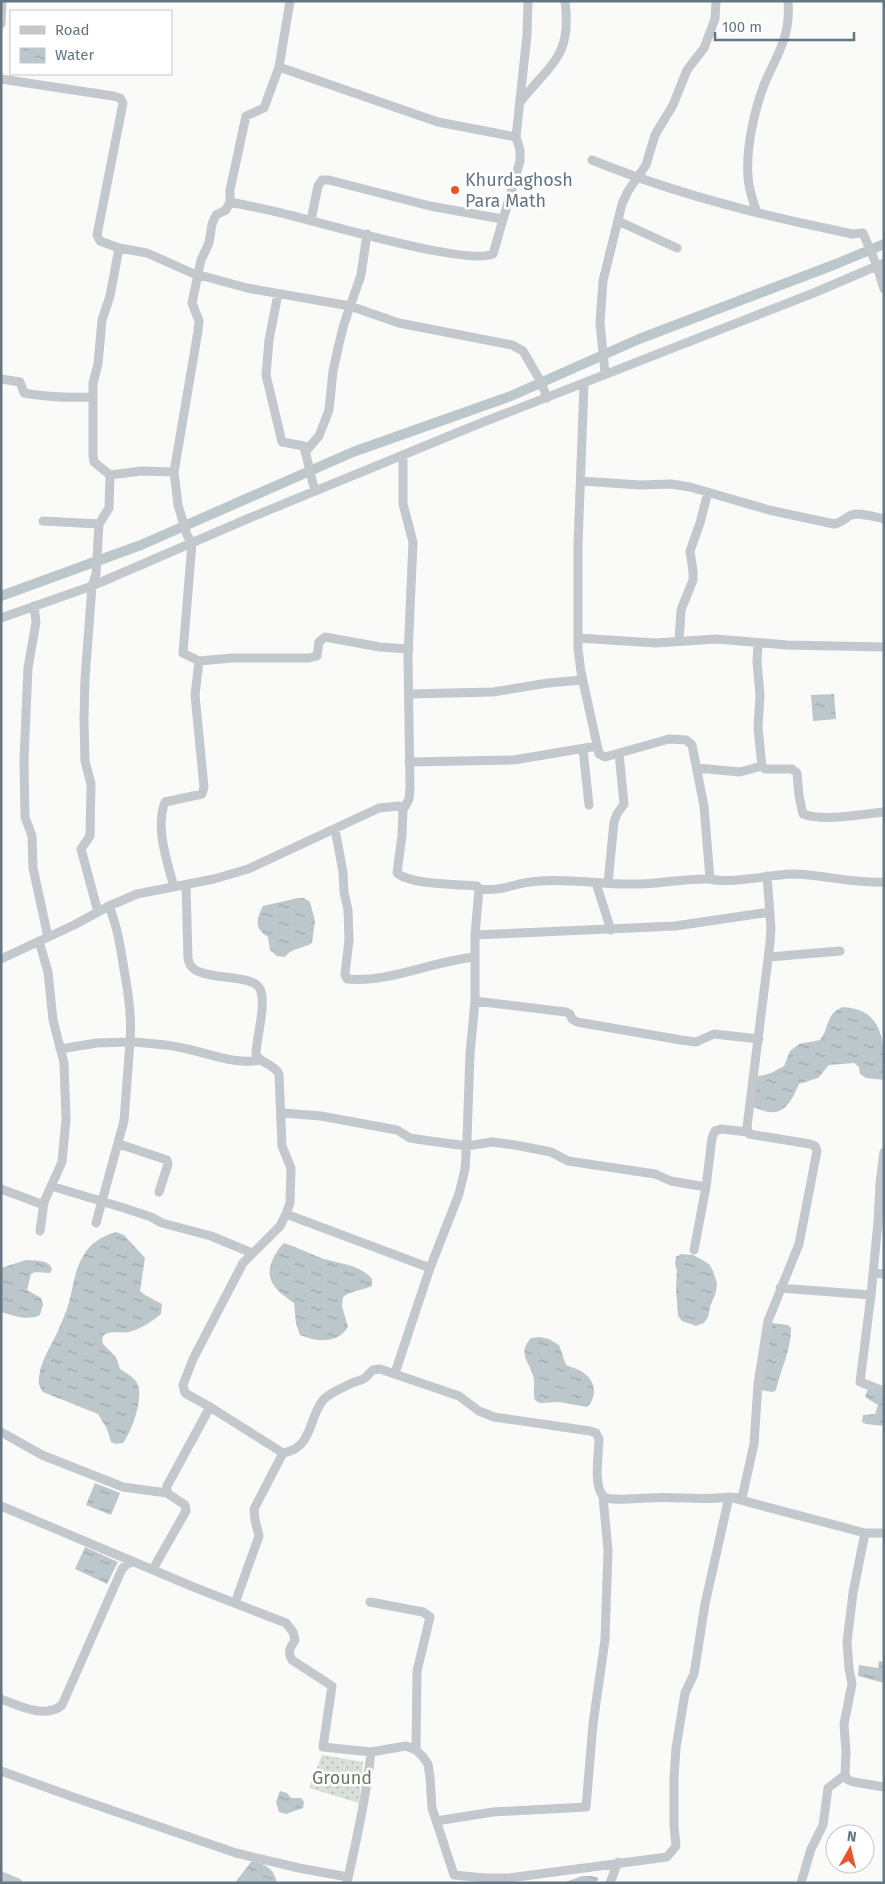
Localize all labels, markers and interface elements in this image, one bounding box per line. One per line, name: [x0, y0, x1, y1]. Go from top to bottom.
legend: [10, 10, 172, 75]
scale bar: [715, 10, 854, 42]
text: 100 m: [722, 18, 762, 36]
text: Road: [55, 21, 90, 39]
text: Water: [55, 46, 94, 64]
place label: Khurdaghosh Para Math: [465, 169, 573, 212]
marker: Khurdaghosh Para Math: [449, 184, 461, 196]
park label: Ground: [312, 1767, 372, 1789]
north arrow: [825, 1824, 875, 1874]
text: N: [846, 1828, 858, 1846]

